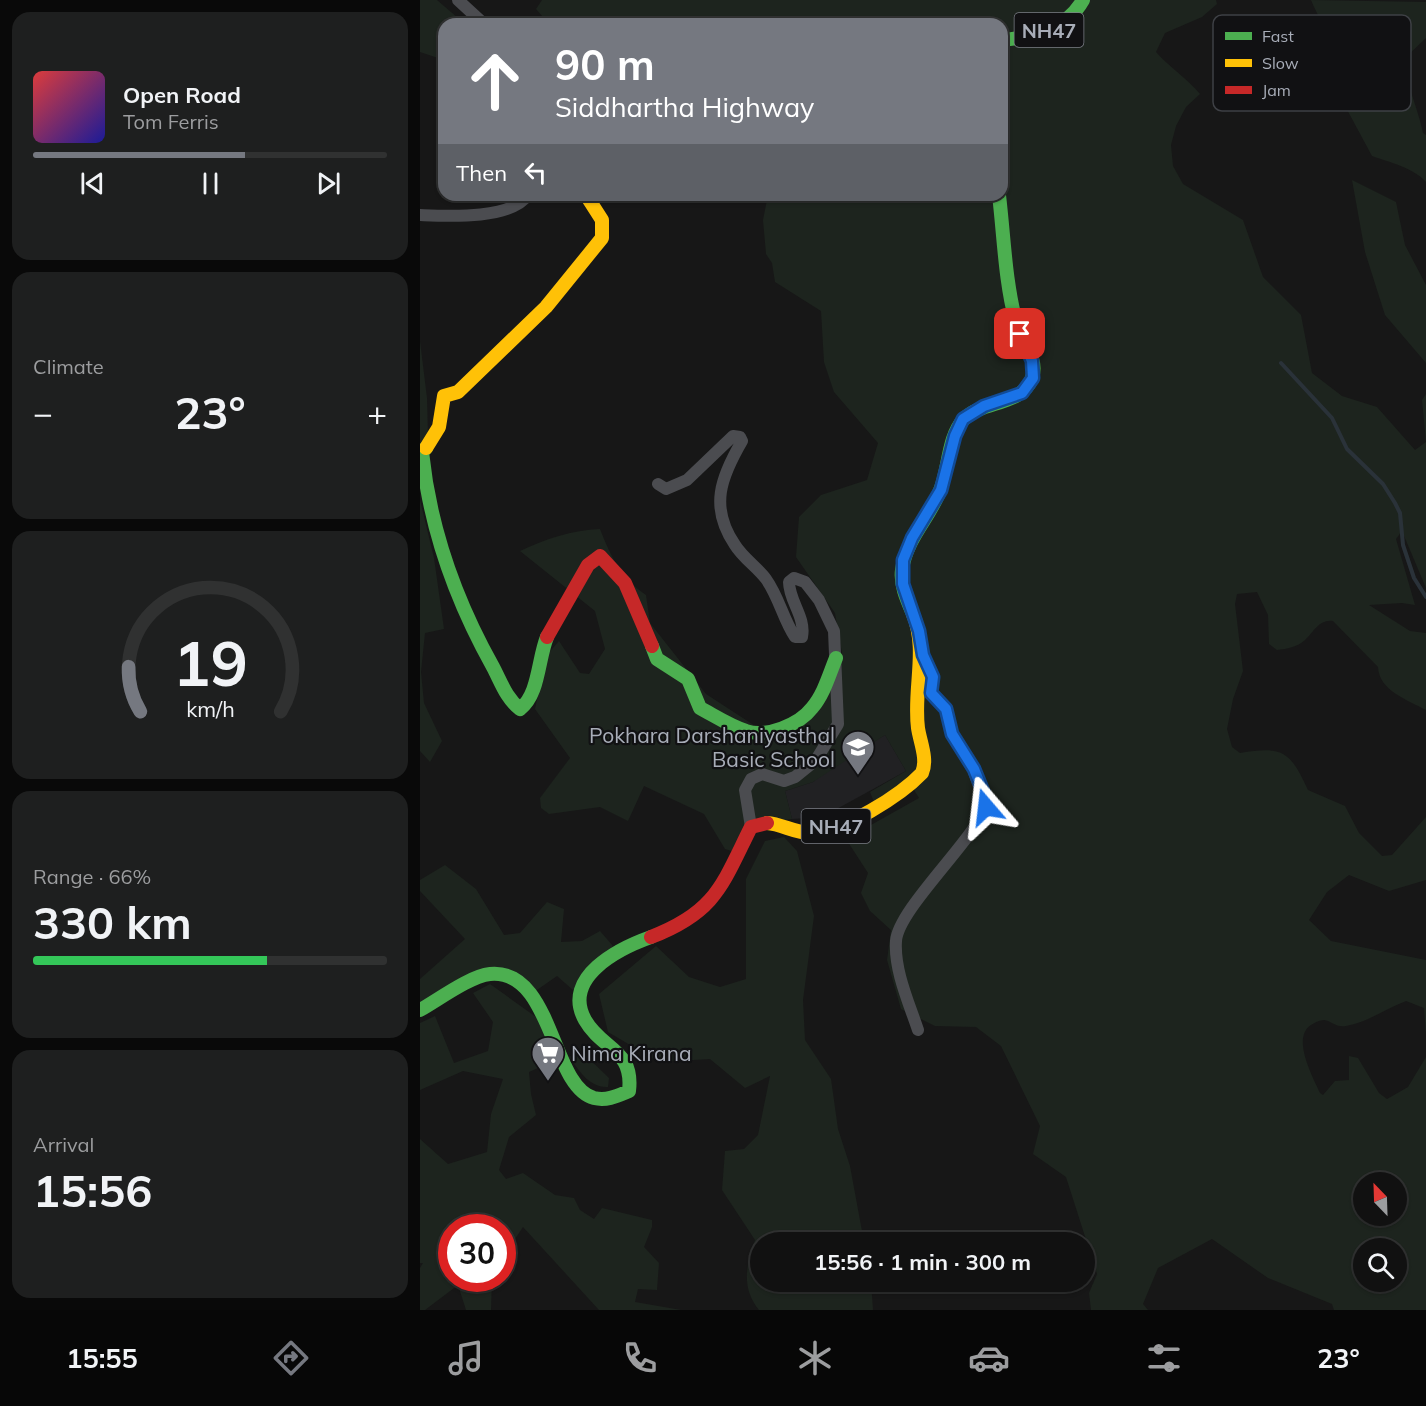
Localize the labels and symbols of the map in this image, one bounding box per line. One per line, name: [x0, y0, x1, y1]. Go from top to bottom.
road number: NH47: [1014, 13, 1084, 47]
legend: [1213, 15, 1411, 111]
text: Fast: [1262, 26, 1294, 46]
text: Slow: [1262, 53, 1299, 73]
text: Jam: [1262, 80, 1291, 100]
pin: [994, 308, 1045, 359]
place label: Pokhara Darshaniyasthal Basic School: [589, 722, 835, 772]
school or university icon: Pokhara Darshaniyasthal Basic School: [840, 729, 876, 776]
position arrow: [954, 775, 1018, 839]
road number: NH47: [802, 809, 870, 843]
supermarket icon: Nima Kirana: [530, 1035, 566, 1082]
place label: Nima Kirana: [571, 1040, 692, 1066]
north arrow: [1353, 1172, 1407, 1226]
speed limit sign: 30: [438, 1214, 516, 1292]

